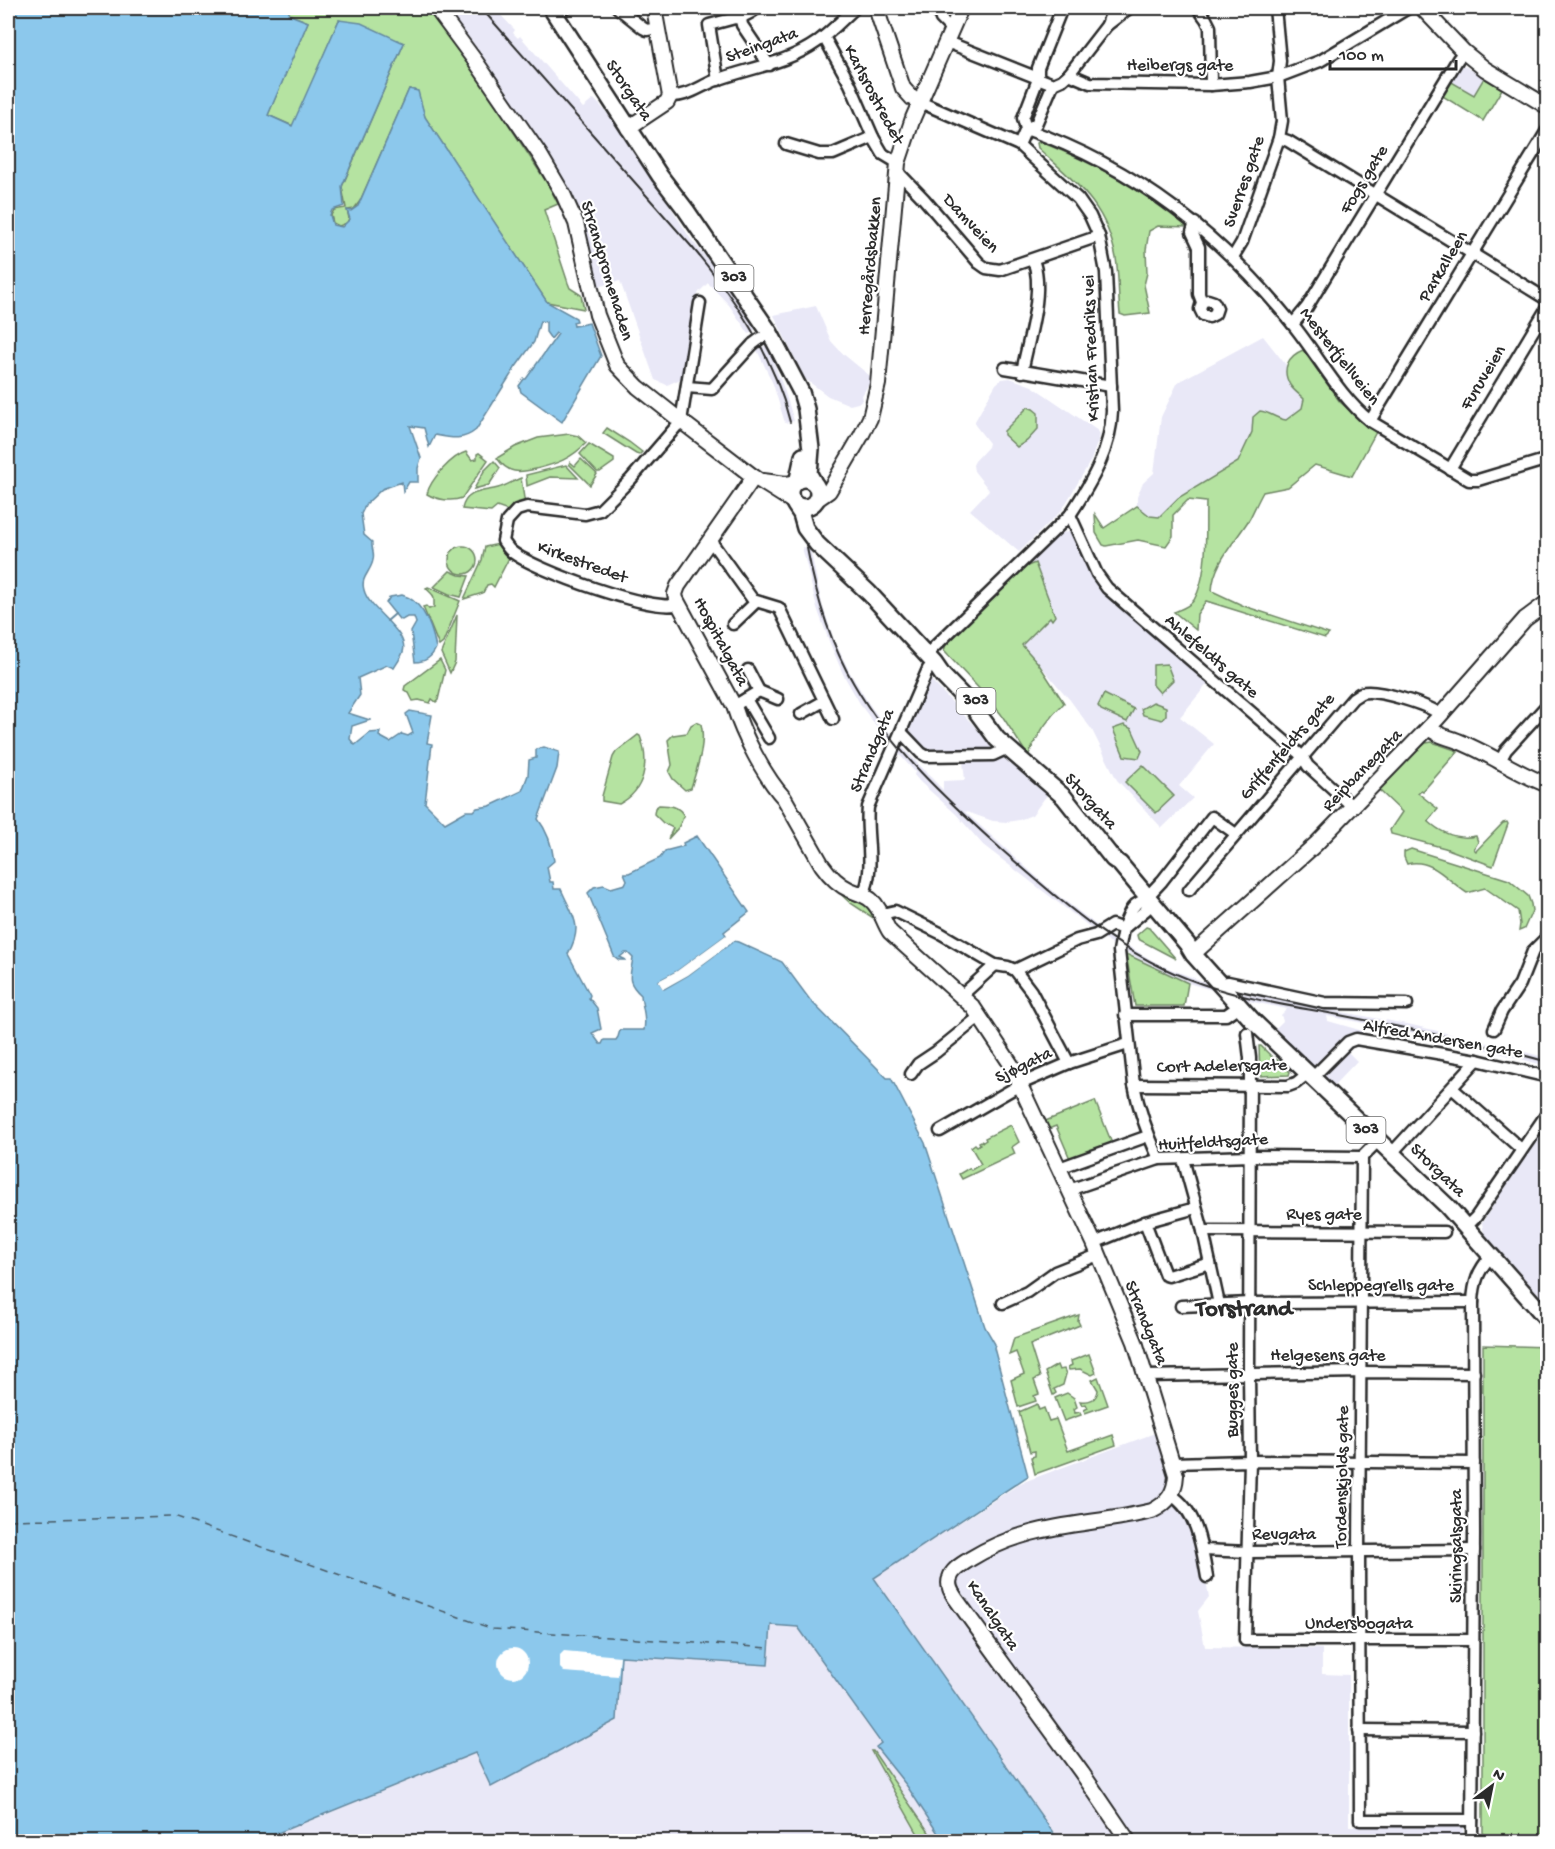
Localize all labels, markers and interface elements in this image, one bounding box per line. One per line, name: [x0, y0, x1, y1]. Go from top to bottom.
street label: Steingata: [723, 23, 802, 69]
scale bar: [1330, 33, 1456, 71]
street label: Karlsrostredet: [838, 42, 909, 150]
text: 100 m: [1338, 46, 1384, 67]
street label: Heibergs gate: [1127, 56, 1234, 77]
street label: Storgata: [600, 57, 657, 126]
street label: Sverres gate: [1220, 133, 1271, 231]
street label: Fogs gate: [1336, 141, 1394, 219]
street label: Damveien: [937, 189, 1003, 258]
street label: Herregårdsbakken: [854, 196, 888, 336]
street label: Strandpromenaden: [575, 199, 637, 344]
street label: Parkalleen: [1414, 227, 1474, 307]
road number: 303: [714, 265, 754, 291]
street label: Kristian Fredriks vei: [1079, 274, 1105, 422]
street label: Mesterfjellveien: [1294, 304, 1384, 410]
street label: Furuveien: [1456, 342, 1512, 415]
street label: Kirkestredet: [534, 537, 631, 590]
street label: Hospitalgata: [688, 594, 753, 691]
street label: Ahlefeldts gate: [1160, 610, 1263, 704]
road number: 303: [956, 688, 996, 714]
street label: Griffenfeldts gate: [1236, 689, 1341, 805]
street label: Strandgata: [846, 705, 900, 796]
street label: Reipbanegata: [1318, 725, 1408, 817]
street label: Storgata: [1059, 769, 1122, 835]
street label: Alfred Andersen gate: [1362, 1016, 1525, 1064]
street label: Sjøgata: [992, 1043, 1057, 1089]
street label: Cort Adelersgate: [1156, 1055, 1288, 1079]
road number: 303: [1346, 1117, 1386, 1143]
street label: Huitfeldtsgate: [1157, 1130, 1269, 1156]
street label: Storgata: [1405, 1139, 1470, 1203]
street label: Ryes gate: [1286, 1205, 1362, 1226]
street label: Schleppegrells gate: [1308, 1276, 1455, 1297]
street label: Strandgata: [1119, 1278, 1172, 1369]
district label: Torstrand: [1194, 1296, 1295, 1325]
street label: Bugges gate: [1223, 1342, 1244, 1439]
street label: Helgesens gate: [1270, 1346, 1386, 1367]
street label: Tordenskjolds gate: [1331, 1405, 1355, 1549]
street label: Skiringsalsgata: [1447, 1488, 1468, 1603]
street label: Revgata: [1252, 1525, 1317, 1546]
street label: Kanalgata: [961, 1577, 1024, 1656]
street label: Undersbogata: [1305, 1614, 1414, 1635]
north arrow: [1462, 1756, 1522, 1816]
text: N: [1489, 1765, 1508, 1787]

